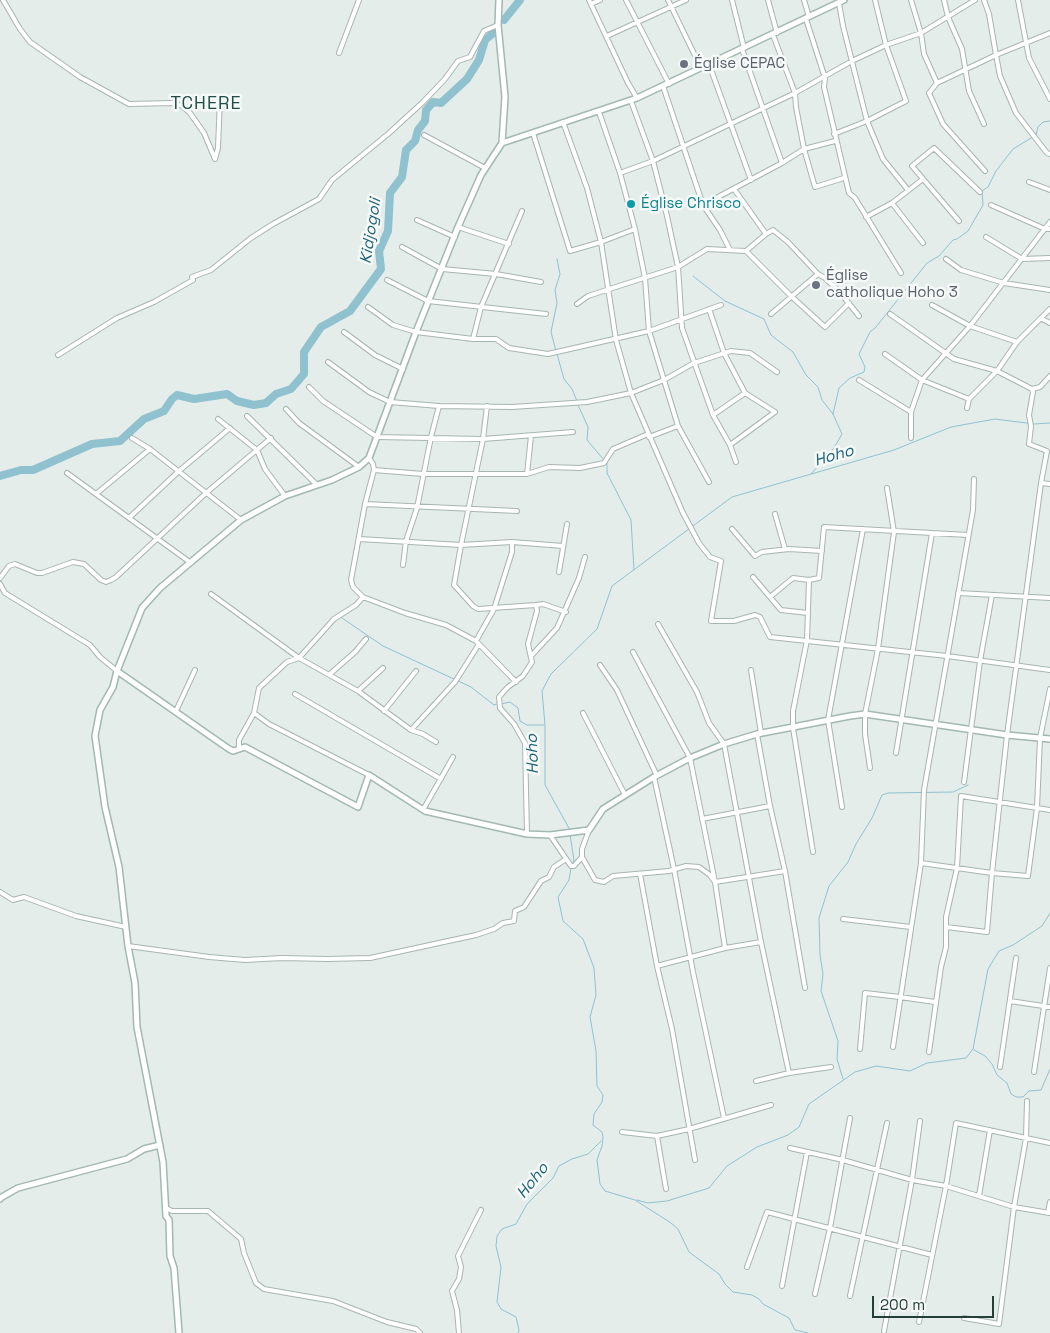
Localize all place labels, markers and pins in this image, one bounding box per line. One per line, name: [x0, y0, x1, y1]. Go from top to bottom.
place label: Église CEPAC: [694, 55, 785, 73]
marker: Église CEPAC: [678, 58, 690, 70]
place label: Église Chrisco: [641, 195, 741, 213]
marker: Église Chrisco: [625, 198, 637, 210]
place label: Église catholique Hoho 3: [826, 267, 958, 302]
marker: Église catholique Hoho 3: [810, 279, 822, 291]

